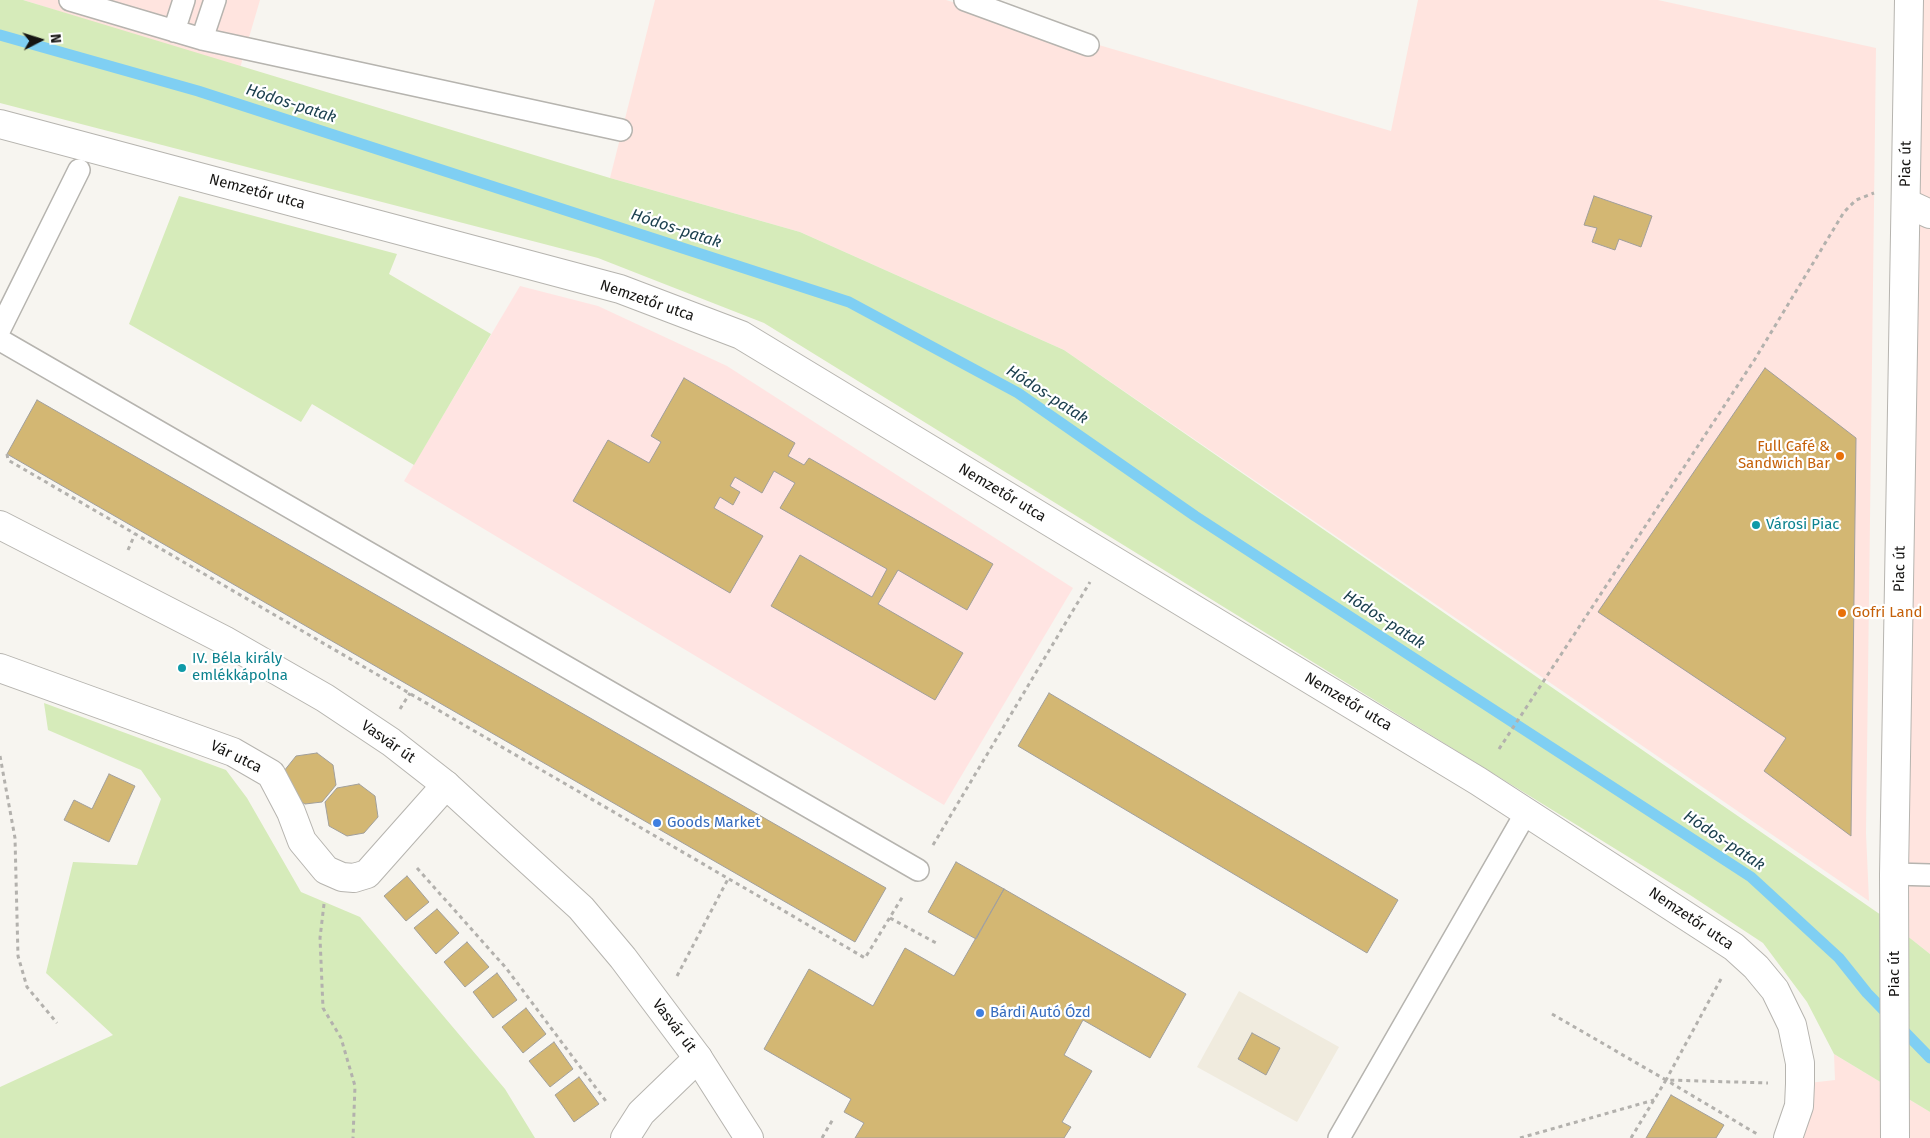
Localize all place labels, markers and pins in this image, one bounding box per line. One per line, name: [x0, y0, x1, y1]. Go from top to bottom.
place label: Full Café & Sandwich Bar: [1738, 438, 1830, 473]
marker: Full Café & Sandwich Bar: [1834, 450, 1846, 462]
place label: Városi Piac: [1766, 516, 1839, 534]
marker: Városi Piac: [1750, 519, 1762, 531]
place label: Gofri Land: [1852, 604, 1922, 622]
marker: Gofri Land: [1836, 607, 1848, 619]
place label: IV. Béla király emlékkápolna: [192, 650, 288, 685]
marker: IV. Béla király emlékkápolna: [176, 662, 188, 674]
place label: Goods Market: [667, 814, 761, 832]
marker: Goods Market: [651, 817, 663, 829]
place label: Bárdi Autó Ózd: [990, 1004, 1091, 1022]
marker: Bárdi Autó Ózd: [974, 1007, 986, 1019]

